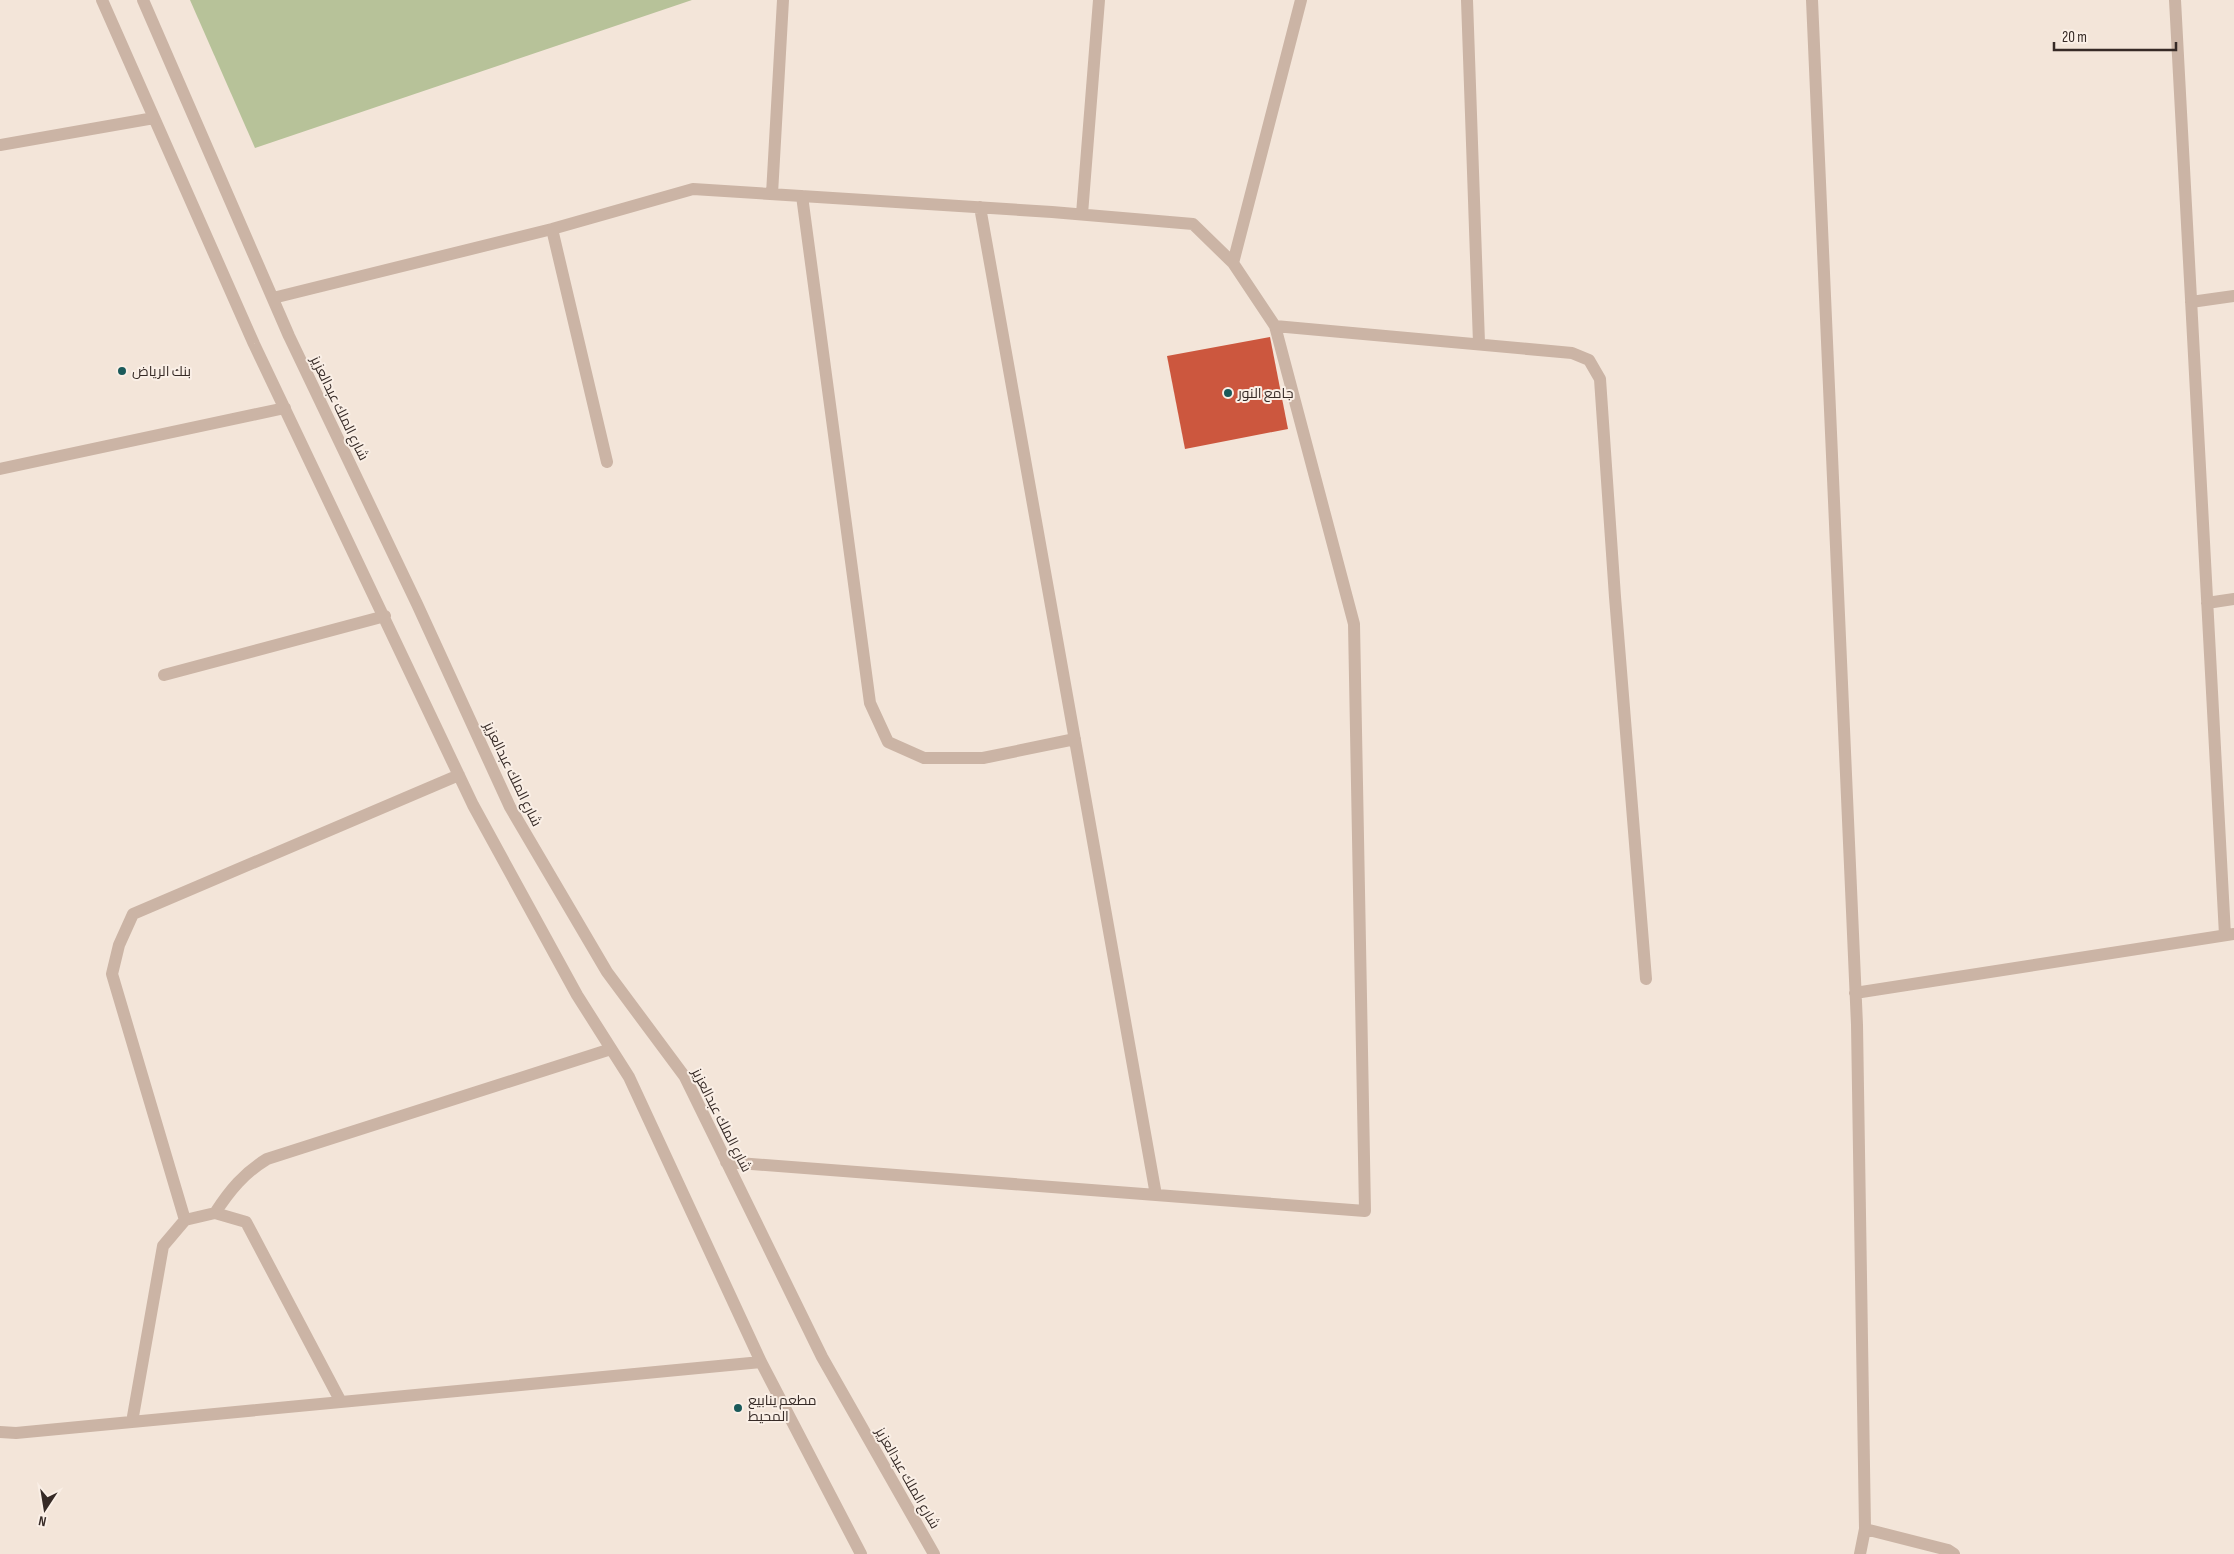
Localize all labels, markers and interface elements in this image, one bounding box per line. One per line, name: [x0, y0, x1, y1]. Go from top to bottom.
scale bar: [2054, 20, 2176, 52]
text: 20 m: [2062, 28, 2087, 47]
street label: شارع الملك عبدالعزيز: [306, 352, 372, 463]
place label: بنك الرياض: [132, 363, 191, 380]
marker: بنك الرياض: [116, 365, 128, 377]
place label: جامع النور: [1237, 385, 1293, 402]
marker: جامع النور: [1222, 387, 1234, 399]
street label: شارع الملك عبدالعزيز: [479, 718, 545, 829]
street label: شارع الملك عبدالعزيز: [688, 1065, 755, 1175]
place label: مطعم ينابيع المحيط: [748, 1392, 817, 1425]
marker: مطعم ينابيع المحيط: [732, 1402, 744, 1414]
street label: شارع الملك عبدالعزيز: [871, 1424, 943, 1532]
north arrow: [20, 1484, 70, 1534]
text: N: [37, 1512, 48, 1530]

